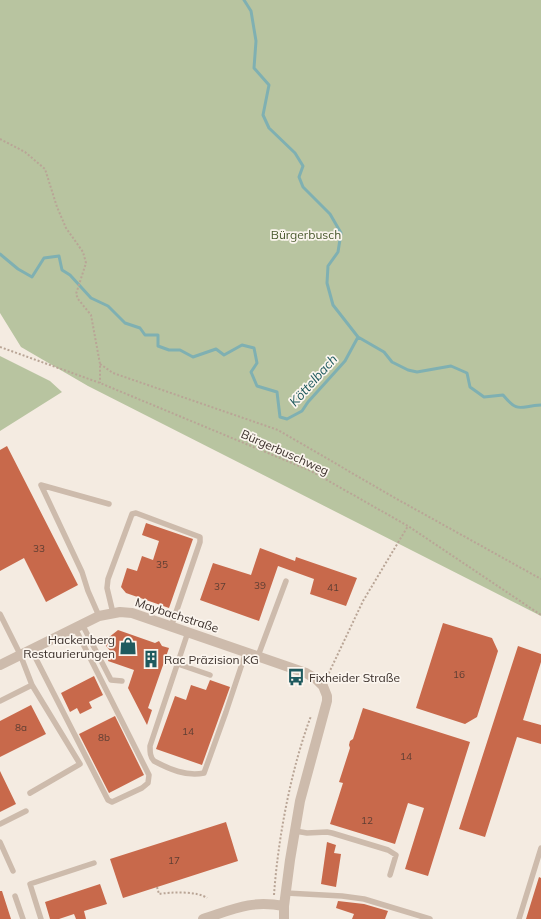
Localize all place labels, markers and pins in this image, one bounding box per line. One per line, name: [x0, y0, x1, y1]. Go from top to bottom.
place label: Hackenberg Restaurierungen: [23, 632, 115, 661]
shop icon: Hackenberg Restaurierungen: [118, 636, 138, 656]
building icon: Rac Präzision KG: [141, 649, 161, 669]
place label: Rac Präzision KG: [164, 652, 259, 667]
bus stop icon: Fixheider Straße: [286, 667, 306, 687]
place label: Fixheider Straße: [309, 670, 400, 685]

